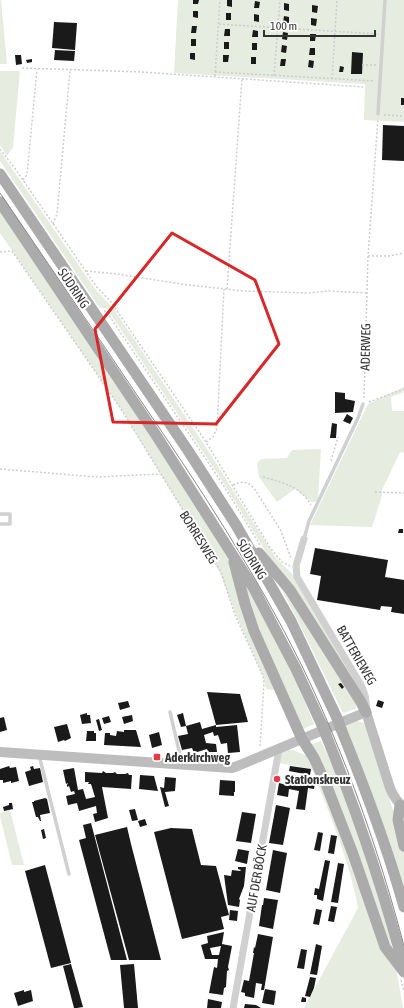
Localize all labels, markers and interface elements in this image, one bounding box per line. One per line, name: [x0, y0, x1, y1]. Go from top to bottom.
scale bar: [264, 12, 375, 38]
text: 100 m: [270, 19, 297, 33]
street label: SÜDRING: [55, 266, 92, 311]
street label: ADERWEG: [358, 323, 373, 371]
street label: BORRESWEG: [176, 508, 221, 567]
street label: SÜDRING: [233, 536, 270, 582]
street label: BATTERIEWEG: [334, 623, 380, 688]
place label: Aderkirchweg: [164, 750, 230, 765]
marker: Aderkirchweg: [152, 752, 162, 762]
place label: Stationskreuz: [285, 772, 351, 787]
marker: Stationskreuz: [272, 774, 282, 784]
street label: AUF DER BÖCK: [243, 843, 270, 913]

